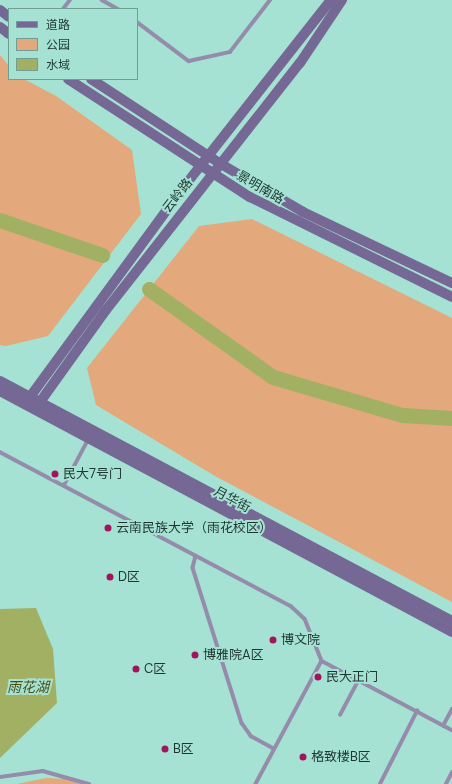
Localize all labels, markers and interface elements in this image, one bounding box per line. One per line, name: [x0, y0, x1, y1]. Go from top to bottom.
legend: [8, 8, 138, 80]
text: 道路: [46, 17, 70, 33]
text: 公园: [46, 37, 70, 53]
text: 水域: [46, 57, 70, 73]
street label: 景明南路: [234, 168, 286, 208]
street label: 云岭路: [160, 176, 196, 216]
place label: 民大7号门: [63, 466, 122, 482]
marker: 民大7号门: [50, 469, 60, 479]
street label: 月华街: [211, 484, 253, 516]
place label: 云南民族大学（雨花校区）: [116, 520, 272, 536]
marker: 云南民族大学（雨花校区）: [103, 523, 113, 533]
place label: D区: [118, 569, 140, 585]
marker: D区: [105, 572, 115, 582]
place label: 博文院: [281, 632, 320, 648]
marker: 博文院: [268, 635, 278, 645]
place label: 博雅院A区: [203, 647, 264, 663]
marker: 博雅院A区: [190, 650, 200, 660]
place label: C区: [144, 661, 166, 677]
marker: C区: [131, 664, 141, 674]
place label: 民大正门: [326, 669, 378, 685]
marker: 民大正门: [313, 672, 323, 682]
water label: 雨花湖: [7, 679, 49, 695]
place label: B区: [173, 741, 194, 757]
marker: B区: [160, 744, 170, 754]
place label: 格致楼B区: [311, 749, 371, 765]
marker: 格致楼B区: [298, 752, 308, 762]

